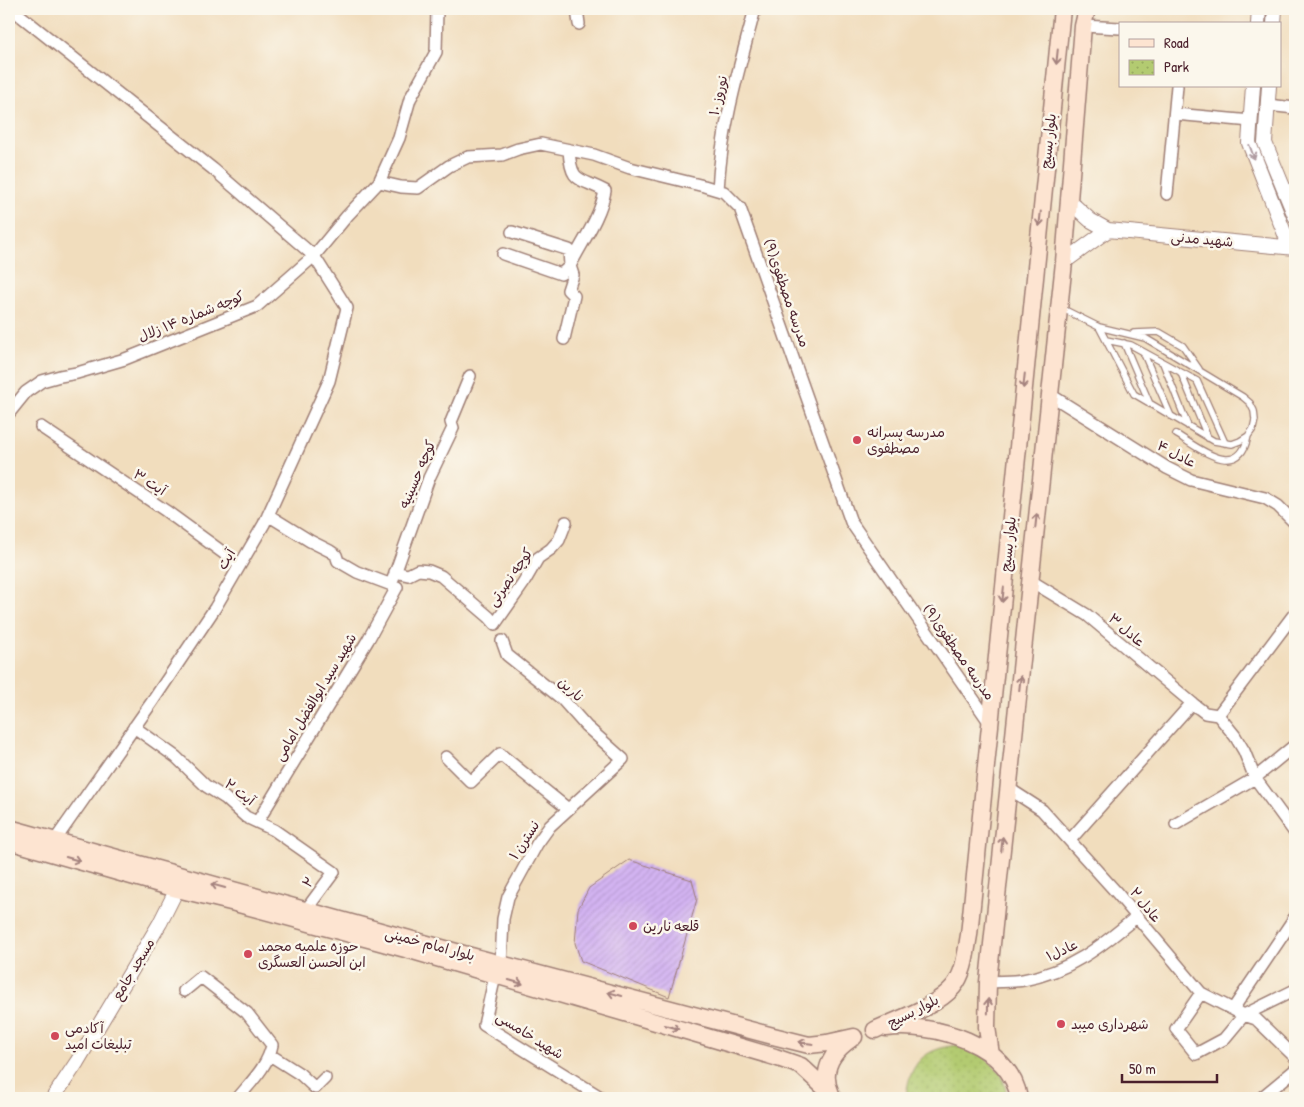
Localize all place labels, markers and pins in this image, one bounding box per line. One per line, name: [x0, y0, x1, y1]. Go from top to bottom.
place label: مدرسه پسرانه مصطفوی: [867, 422, 945, 457]
marker: مدرسه پسرانه مصطفوی: [851, 434, 863, 446]
place label: قلعه نارین: [643, 916, 699, 935]
marker: قلعه نارین: [627, 920, 639, 932]
place label: حوزه علمیه محمد ابن الحسن العسگری: [258, 936, 366, 971]
marker: حوزه علمیه محمد ابن الحسن العسگری: [242, 948, 254, 960]
place label: شهرداری میبد: [1071, 1014, 1149, 1033]
place label: آکادمی تبلیغات امید: [65, 1018, 133, 1053]
marker: شهرداری میبد: [1055, 1018, 1067, 1030]
marker: آکادمی تبلیغات امید: [49, 1030, 61, 1042]

